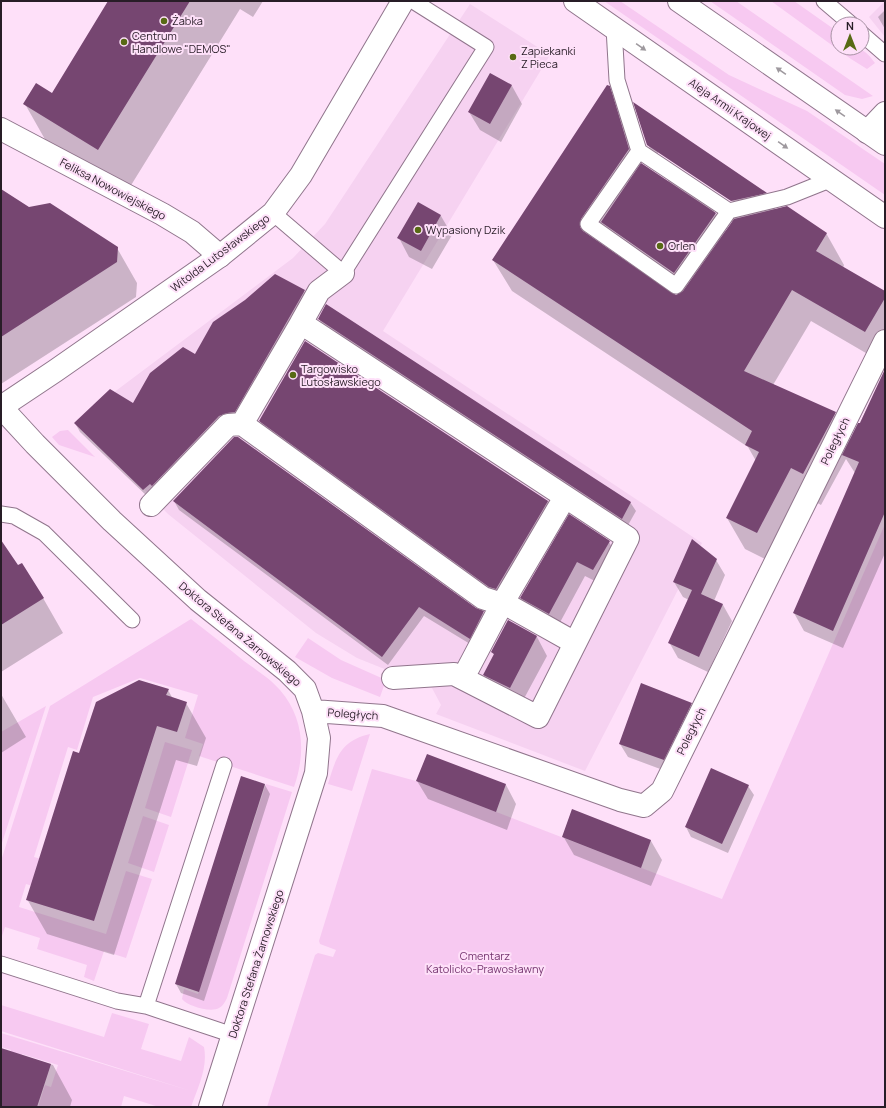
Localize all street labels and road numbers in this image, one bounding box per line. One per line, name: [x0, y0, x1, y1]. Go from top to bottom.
street label: Aleja Armii Krajowej: [686, 74, 775, 143]
street label: Feliksa Nowowiejskiego: [58, 154, 169, 223]
street label: Witolda Lutosławskiego: [167, 210, 273, 295]
street label: Poległych: [817, 415, 852, 467]
street label: Doktora Stefana Żarnowskiego: [176, 578, 305, 690]
street label: Poległych: [327, 704, 379, 723]
street label: Poległych: [673, 705, 708, 757]
street label: Doktora Stefana Żarnowskiego: [224, 887, 287, 1040]

